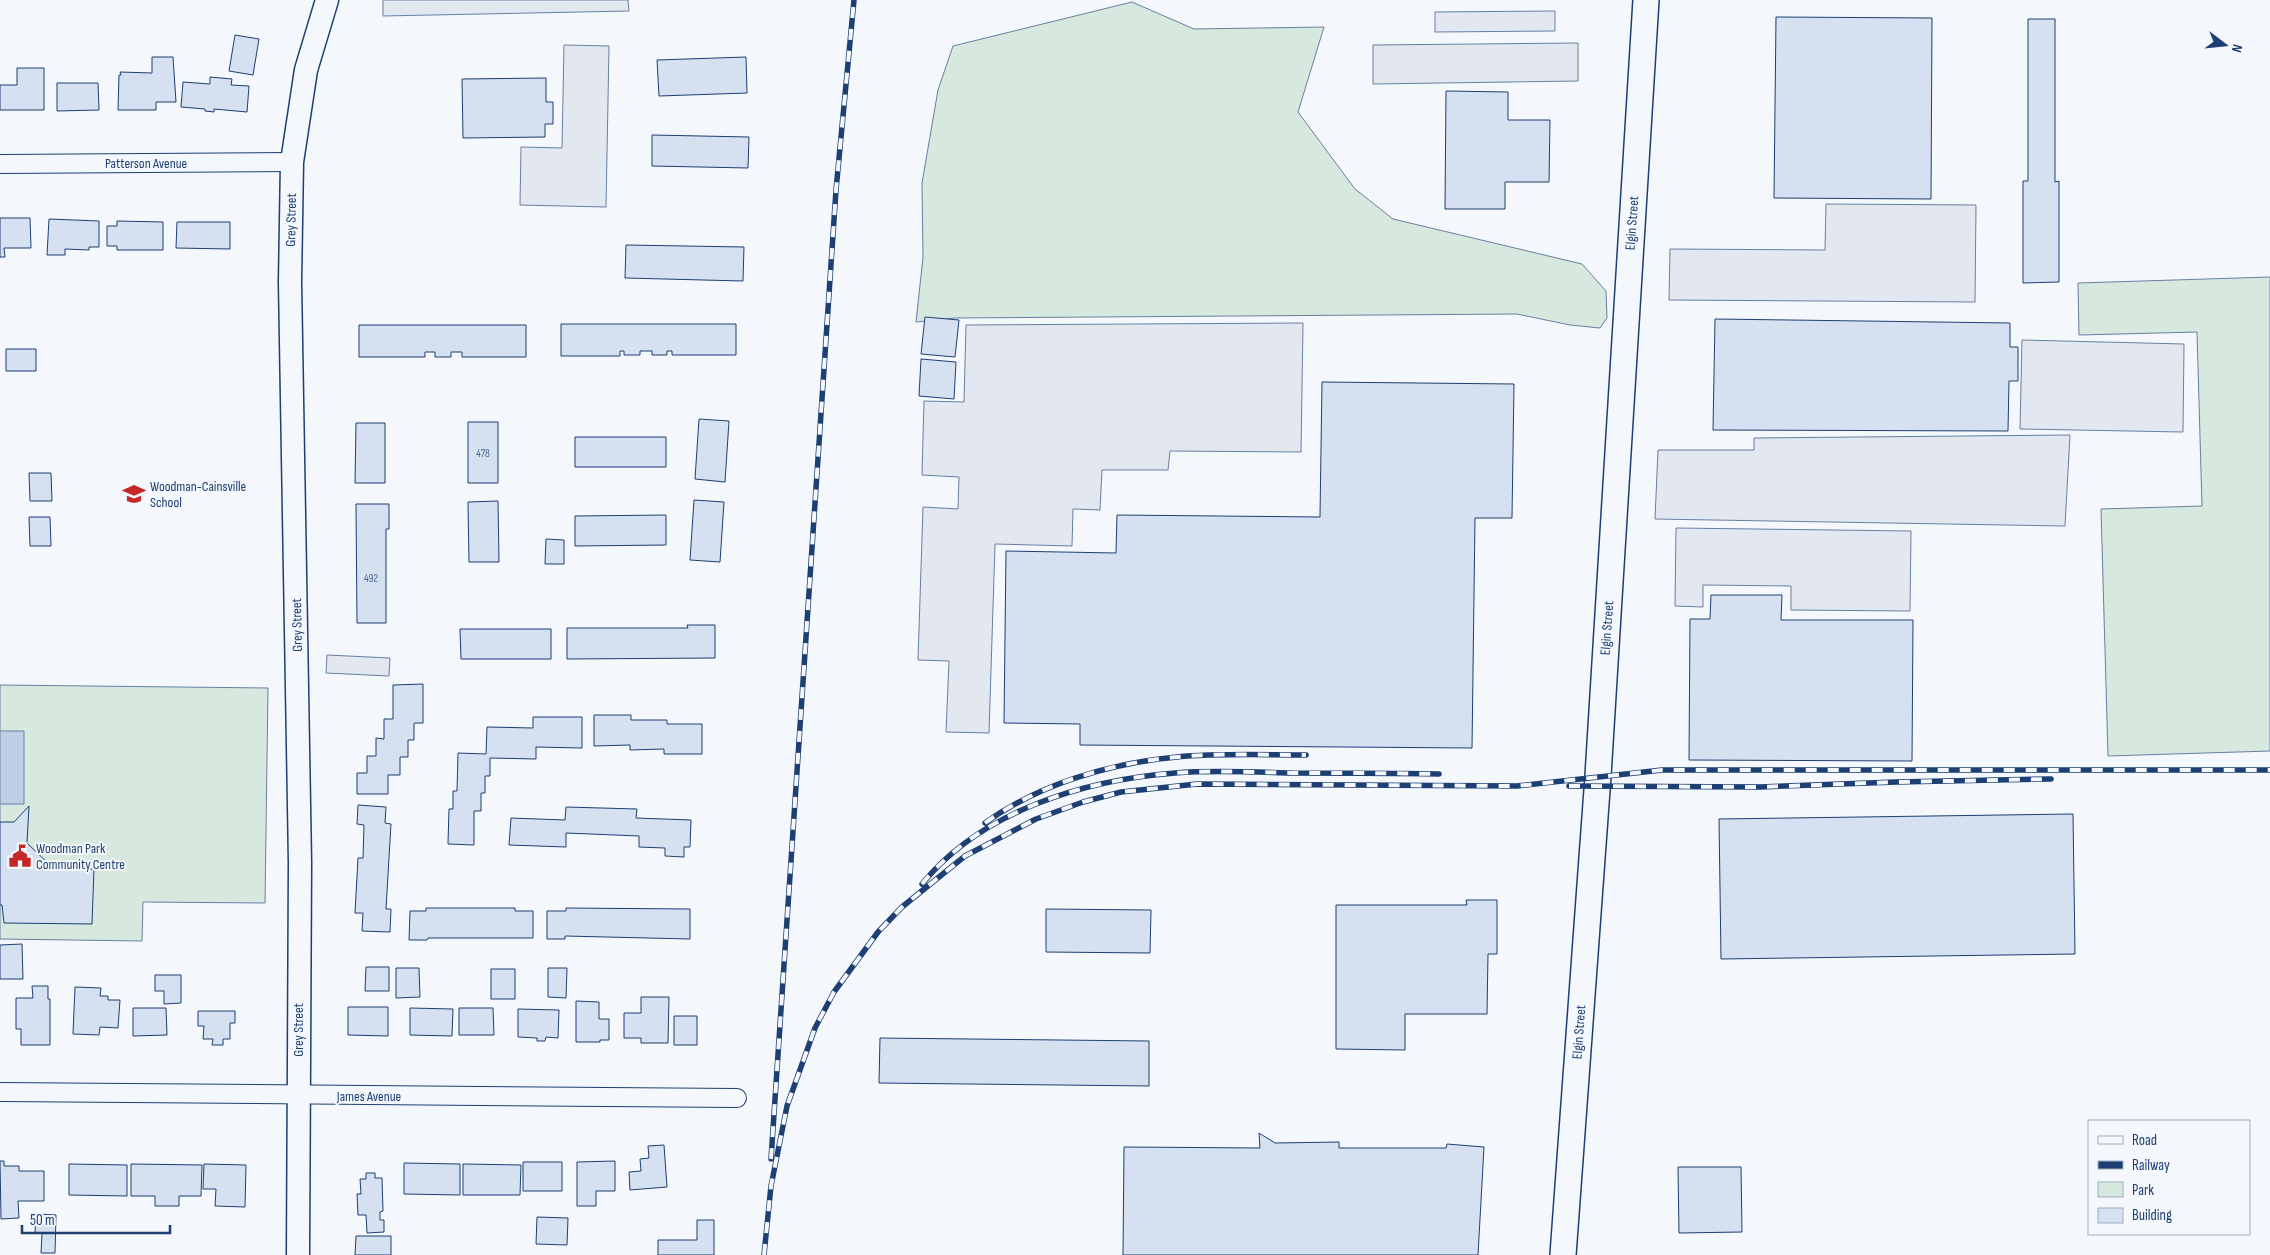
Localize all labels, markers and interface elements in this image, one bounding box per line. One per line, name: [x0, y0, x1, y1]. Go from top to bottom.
north arrow: [2200, 20, 2250, 70]
text: N: [2228, 43, 2246, 54]
street label: Patterson Avenue: [105, 155, 187, 172]
street label: Grey Street: [282, 193, 300, 247]
street label: Elgin Street: [1622, 195, 1642, 251]
house number: 478: [476, 447, 490, 460]
place label: Woodman-Cainsville School: [150, 478, 246, 511]
school or university icon: Woodman-Cainsville School: [121, 481, 147, 507]
house number: 492: [364, 572, 378, 585]
street label: Grey Street: [288, 598, 306, 652]
street label: Elgin Street: [1597, 600, 1617, 656]
place label: Woodman Park Community Centre: [36, 840, 125, 873]
public building icon: Woodman Park Community Centre: [7, 843, 33, 869]
street label: Grey Street: [290, 1003, 307, 1057]
street label: Elgin Street: [1569, 1004, 1589, 1060]
street label: James Avenue: [336, 1088, 401, 1105]
legend: [2088, 1120, 2250, 1235]
text: Road: [2132, 1131, 2157, 1150]
text: Railway: [2132, 1156, 2170, 1175]
text: Park: [2132, 1181, 2154, 1200]
scale bar: [22, 1202, 170, 1234]
text: Building: [2132, 1206, 2172, 1225]
text: 50 m: [30, 1211, 55, 1230]

